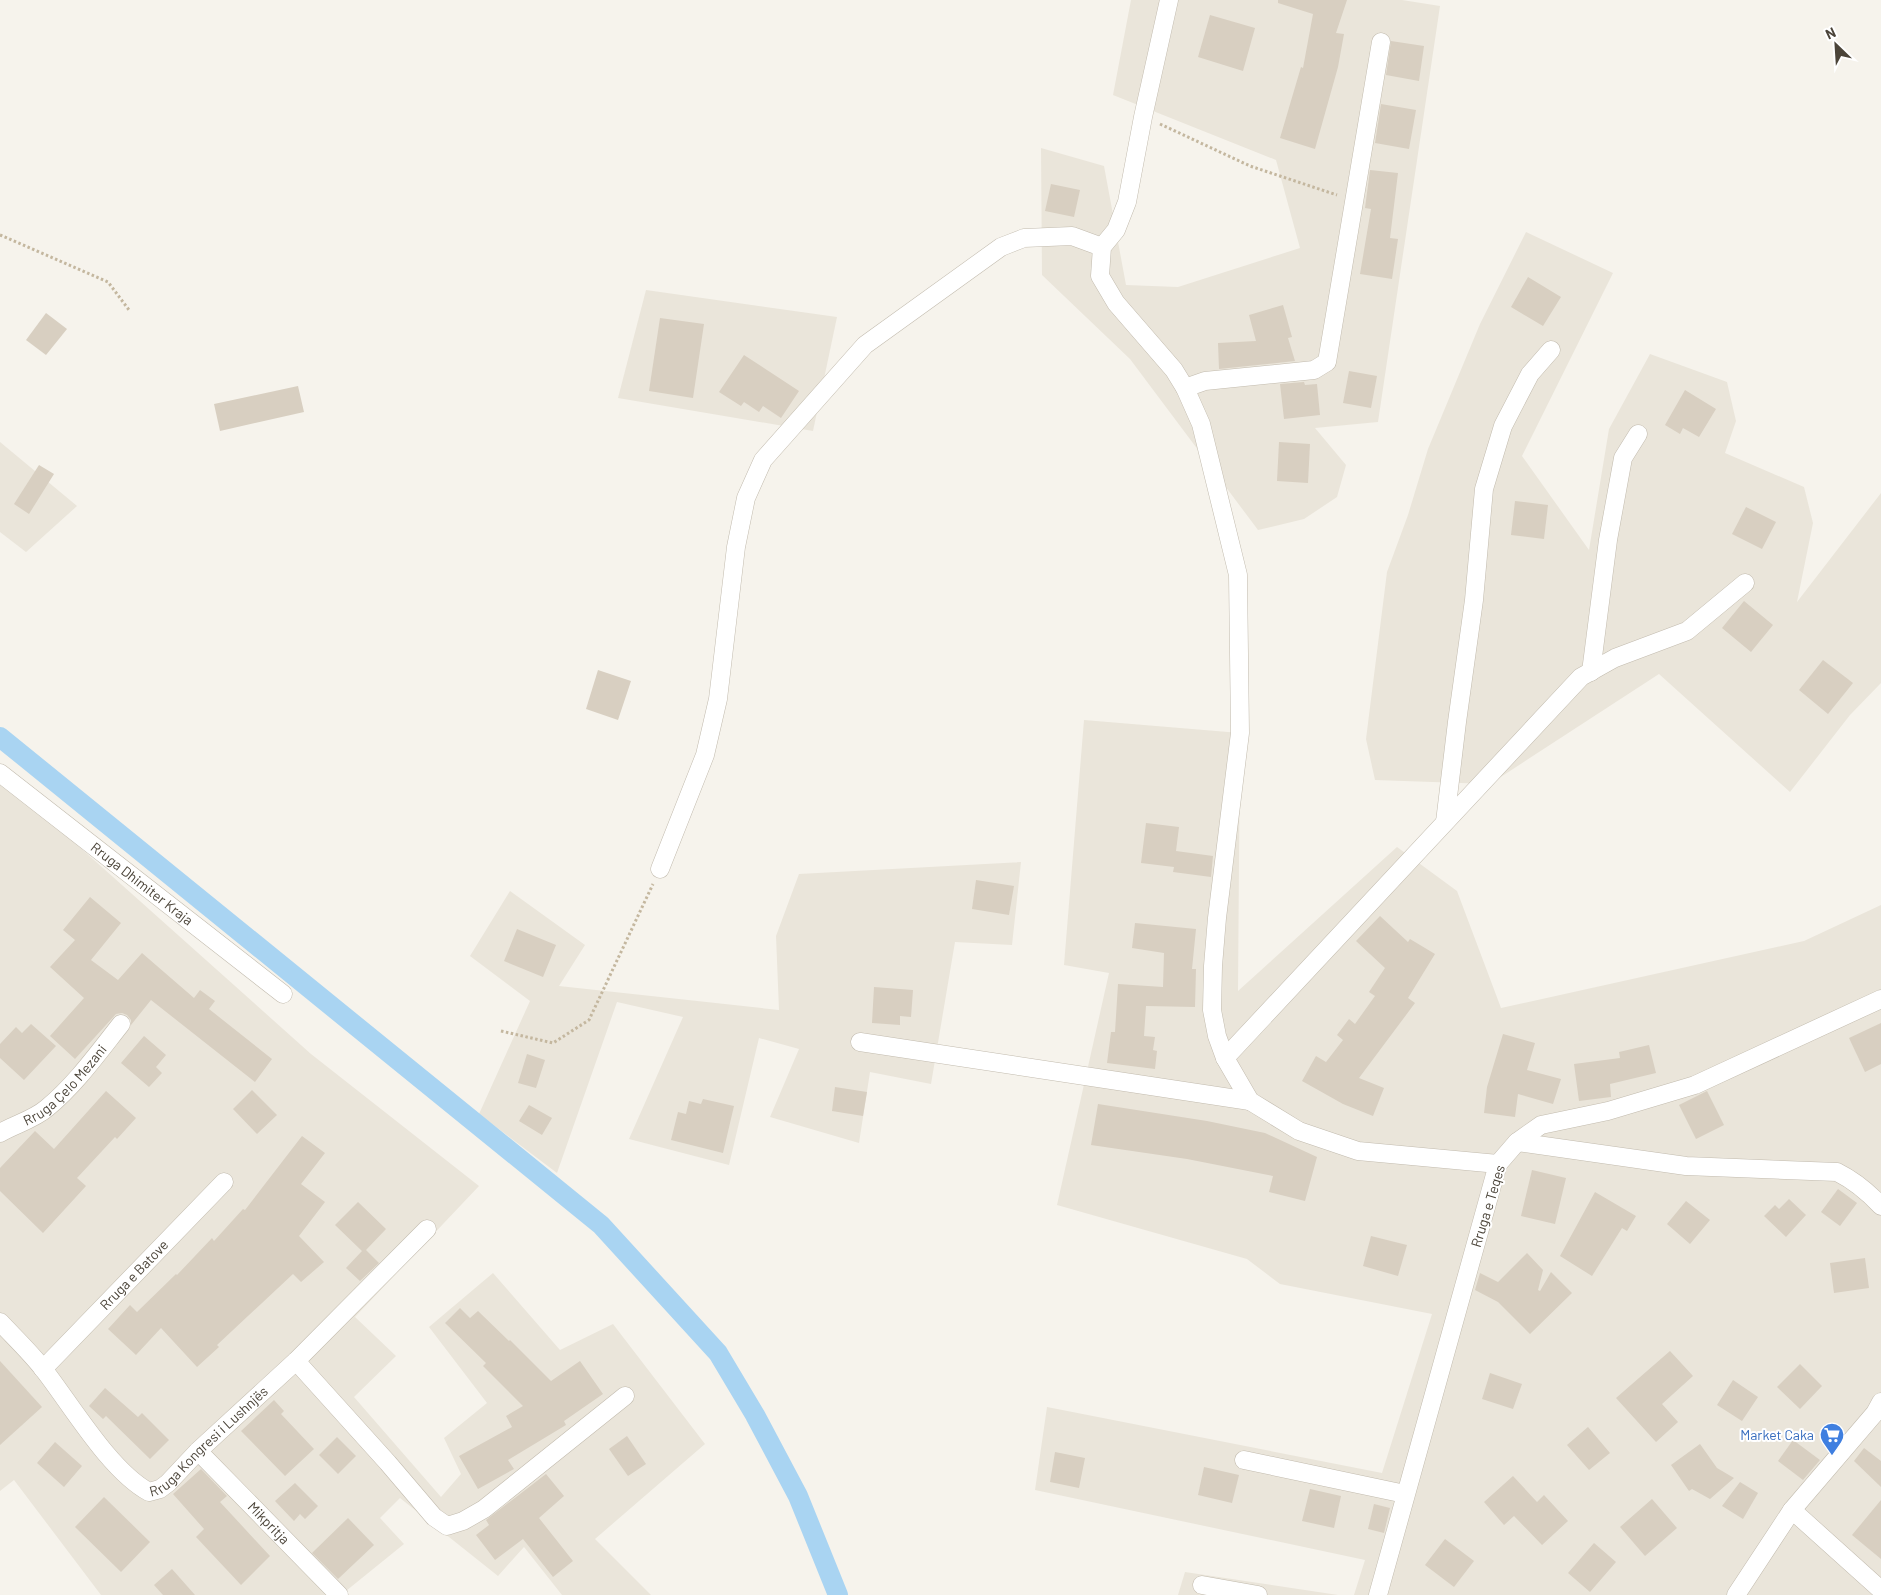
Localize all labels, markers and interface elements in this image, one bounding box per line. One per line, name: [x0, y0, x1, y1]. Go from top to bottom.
north arrow: [1811, 20, 1861, 70]
text: N: [1822, 23, 1838, 42]
street label: Rruga Dhimiter Kraja: [88, 838, 197, 929]
street label: Rruga Çelo Mezani: [20, 1041, 110, 1129]
street label: Rruga e Teqes: [1467, 1162, 1508, 1249]
street label: Rruga e Batove: [96, 1236, 171, 1313]
street label: Rruga Kongresi i Lushnjës: [147, 1382, 271, 1500]
supermarket icon: Market Caka: [1819, 1422, 1845, 1456]
place label: Market Caka: [1740, 1426, 1814, 1443]
street label: Mikpritja: [244, 1498, 294, 1548]

